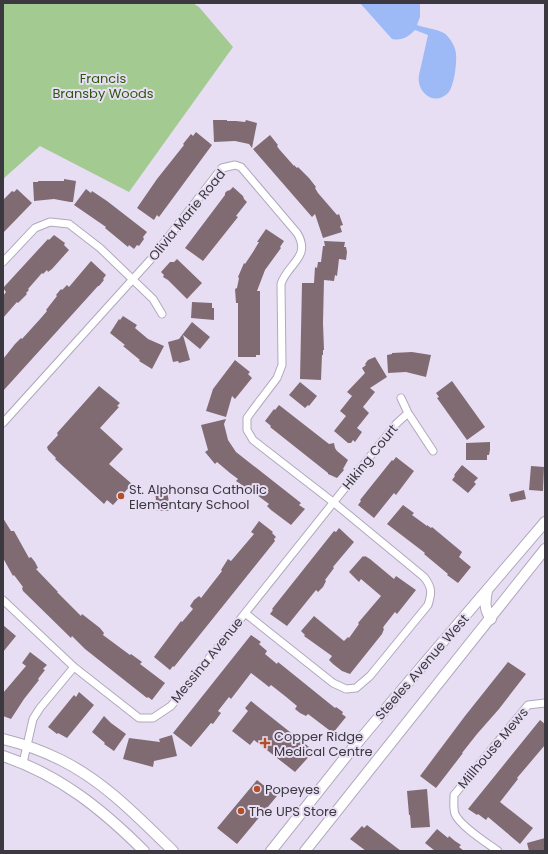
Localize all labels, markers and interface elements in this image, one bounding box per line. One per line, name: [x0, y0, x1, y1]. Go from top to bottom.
park label: Francis Bransby Woods: [52, 69, 154, 103]
street label: Olivia Marie Road: [144, 165, 230, 265]
street label: Hiking Court: [338, 420, 402, 494]
place label: St. Alphonsa Catholic Elementary School: [129, 480, 267, 514]
marker: St. Alphonsa Catholic Elementary School: [116, 491, 126, 501]
street label: Steeles Avenue West: [371, 610, 473, 724]
street label: Messina Avenue: [166, 613, 248, 707]
street label: Millhouse Mews: [453, 703, 533, 793]
place label: Copper Ridge Medical Centre: [274, 727, 373, 761]
marker: Copper Ridge Medical Centre: [259, 737, 271, 749]
place label: Popeyes: [265, 780, 320, 799]
marker: Popeyes: [252, 784, 262, 794]
place label: The UPS Store: [249, 802, 337, 821]
marker: The UPS Store: [236, 806, 246, 816]

